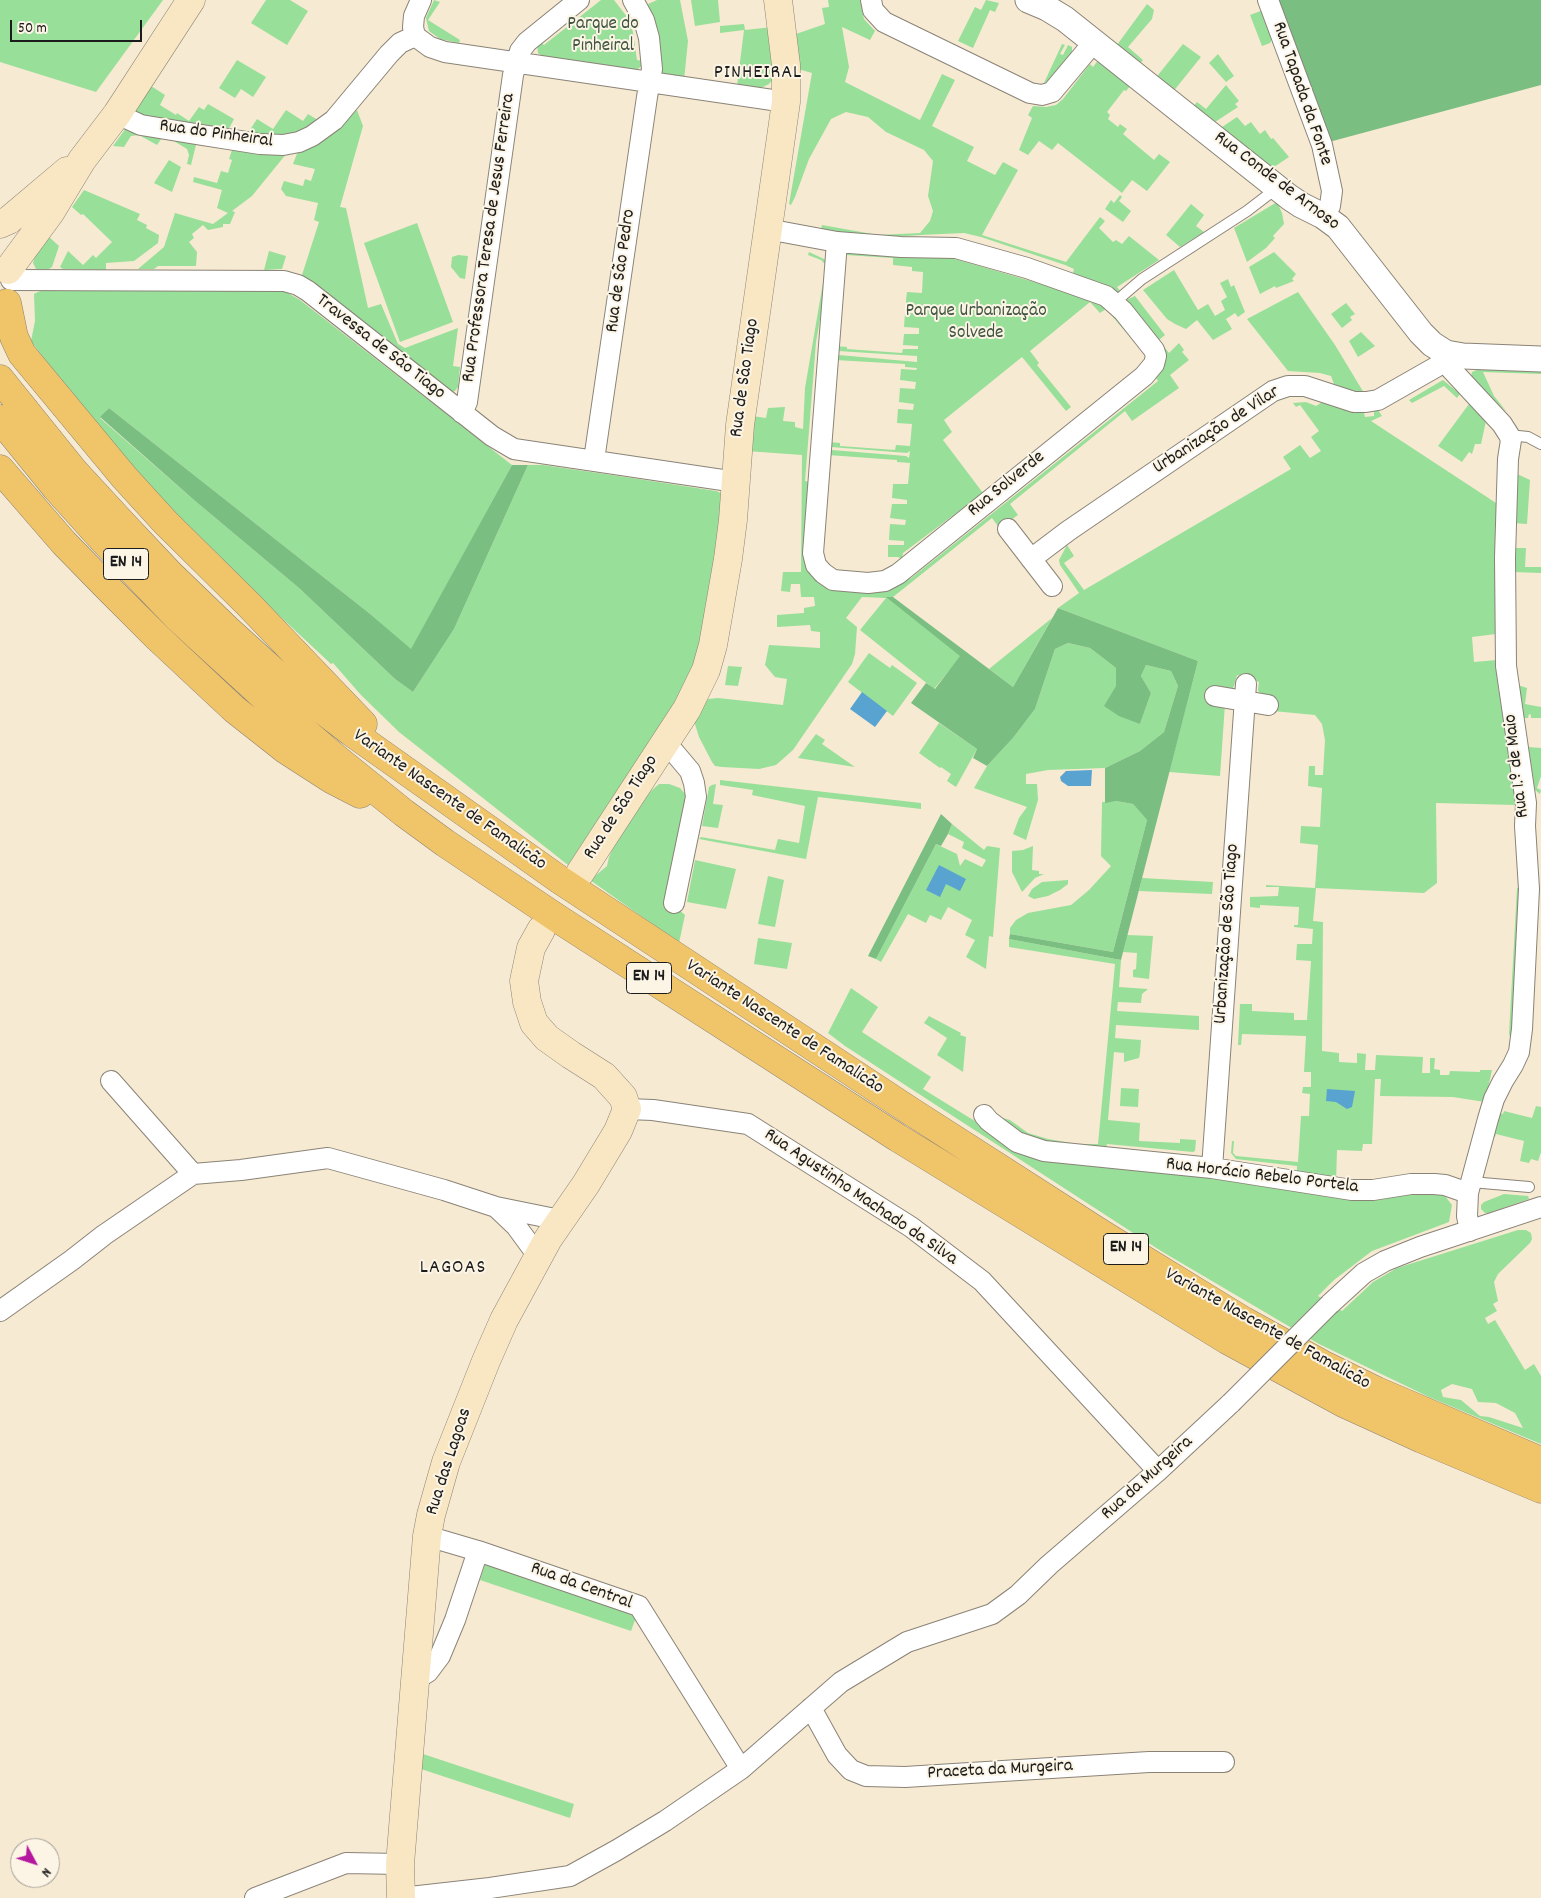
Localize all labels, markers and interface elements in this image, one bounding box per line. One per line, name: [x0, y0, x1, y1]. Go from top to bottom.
scale bar: [12, 10, 145, 42]
park label: Parque do Pinheiral: [567, 14, 639, 58]
text: 50 m: [18, 18, 47, 40]
street label: Rua Tapada da Fonte: [1266, 19, 1336, 169]
district label: PINHEIRAL: [713, 62, 803, 86]
street label: Rua Professora Teresa de Jesus Ferreira: [458, 92, 522, 384]
street label: Rua do Pinheiral: [158, 116, 274, 154]
street label: Rua Conde de Arnoso: [1209, 127, 1343, 237]
street label: Rua de São Pedro: [602, 208, 642, 334]
street label: Travessa de São Tiago: [311, 290, 449, 406]
park label: Parque Urbanização Solvede: [905, 301, 1047, 345]
street label: Rua de São Tiago: [726, 317, 766, 439]
street label: Urbanização de Vilar: [1149, 382, 1285, 480]
street label: Rua Solverde: [964, 447, 1050, 523]
road number: EN 14: [104, 548, 148, 580]
street label: Rua 1.º de Maio: [1500, 713, 1536, 819]
street label: Variante Nascente de Famalicão: [348, 725, 550, 877]
street label: Rua de São Tiago: [580, 752, 664, 864]
street label: Urbanização de São Tiago: [1210, 843, 1246, 1025]
street label: Variante Nascente de Famalicão: [681, 955, 887, 1101]
road number: EN 14: [626, 962, 672, 994]
street label: Rua Agustinho Machado da Silva: [759, 1125, 961, 1271]
street label: Rua Horácio Rebelo Portela: [1164, 1154, 1360, 1200]
road number: EN 14: [1104, 1234, 1148, 1264]
district label: LAGOAS: [419, 1257, 487, 1281]
street label: Variante Nascente de Famalicão: [1160, 1264, 1374, 1396]
street label: Rua das Lagoas: [422, 1406, 478, 1518]
street label: Rua da Murgeira: [1098, 1432, 1198, 1526]
street label: Rua da Central: [527, 1558, 635, 1616]
street label: Praceta da Murgeira: [927, 1756, 1073, 1786]
north arrow: [10, 1838, 60, 1888]
text: N: [36, 1863, 56, 1881]

